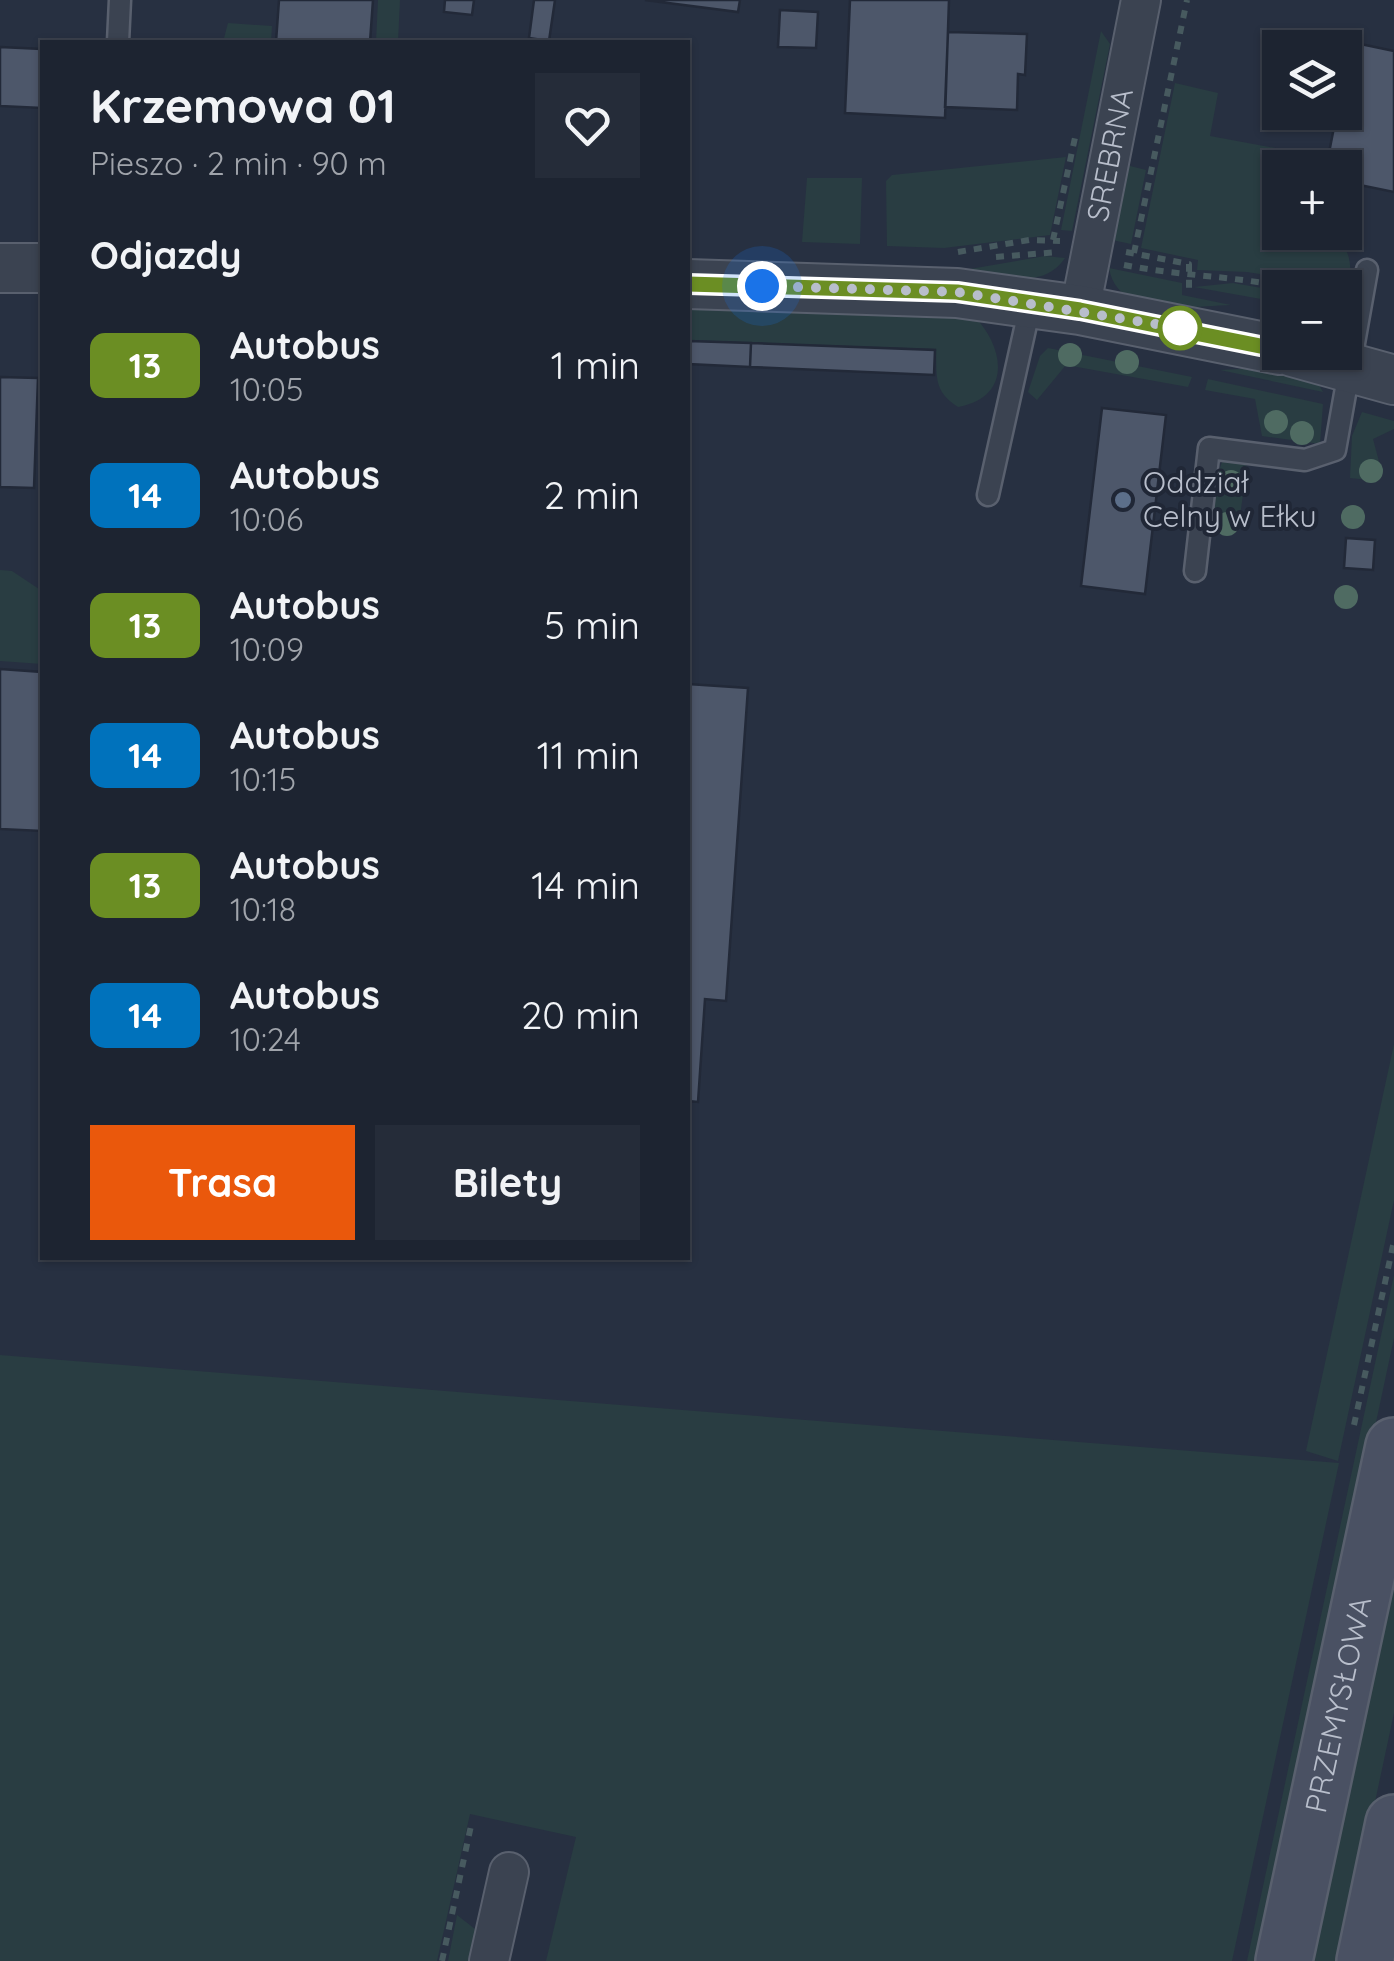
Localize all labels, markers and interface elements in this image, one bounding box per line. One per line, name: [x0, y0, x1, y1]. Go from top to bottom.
map controls: [1262, 30, 1362, 370]
button: layers: [1262, 30, 1362, 130]
button: heart: [535, 73, 640, 178]
text: Krzemowa 01: [90, 75, 396, 135]
street label: SREBRNA: [1078, 85, 1141, 225]
text: Pieszo · 2 min · 90 m: [90, 143, 387, 183]
button: +: [1262, 150, 1362, 250]
text: Odjazdy: [90, 231, 242, 279]
your location: [737, 261, 787, 311]
button: −: [1262, 270, 1362, 370]
unlabelled marker: [1159, 307, 1201, 349]
text: Autobus: [230, 321, 380, 369]
text: 1 min: [551, 341, 640, 389]
text: 13: [129, 343, 161, 387]
text: 10:05: [230, 369, 303, 409]
text: Autobus: [230, 451, 380, 499]
place label: Oddział Celny w Ełku: [1143, 463, 1317, 535]
text: 2 min: [544, 471, 640, 519]
text: 14: [128, 473, 162, 517]
marker: Oddział Celny w Ełku: [1112, 489, 1134, 511]
text: 10:06: [230, 499, 303, 539]
text: Autobus: [230, 581, 380, 629]
text: 5 min: [544, 601, 640, 649]
text: 13: [129, 603, 161, 647]
text: 10:09: [230, 629, 304, 669]
text: Autobus: [230, 711, 380, 759]
text: 11 min: [537, 731, 640, 779]
text: 14: [128, 733, 162, 777]
text: 10:15: [230, 759, 296, 799]
text: Autobus: [230, 841, 380, 889]
text: 14 min: [531, 861, 640, 909]
text: 13: [129, 863, 161, 907]
text: 10:18: [230, 889, 296, 929]
text: Autobus: [230, 971, 380, 1019]
text: 20 min: [521, 991, 640, 1039]
text: 14: [128, 993, 162, 1037]
text: 10:24: [230, 1019, 301, 1059]
button: Trasa: [90, 1125, 355, 1240]
button: Bilety: [375, 1125, 640, 1240]
street label: PRZEMYSŁOWA: [1296, 1593, 1379, 1816]

